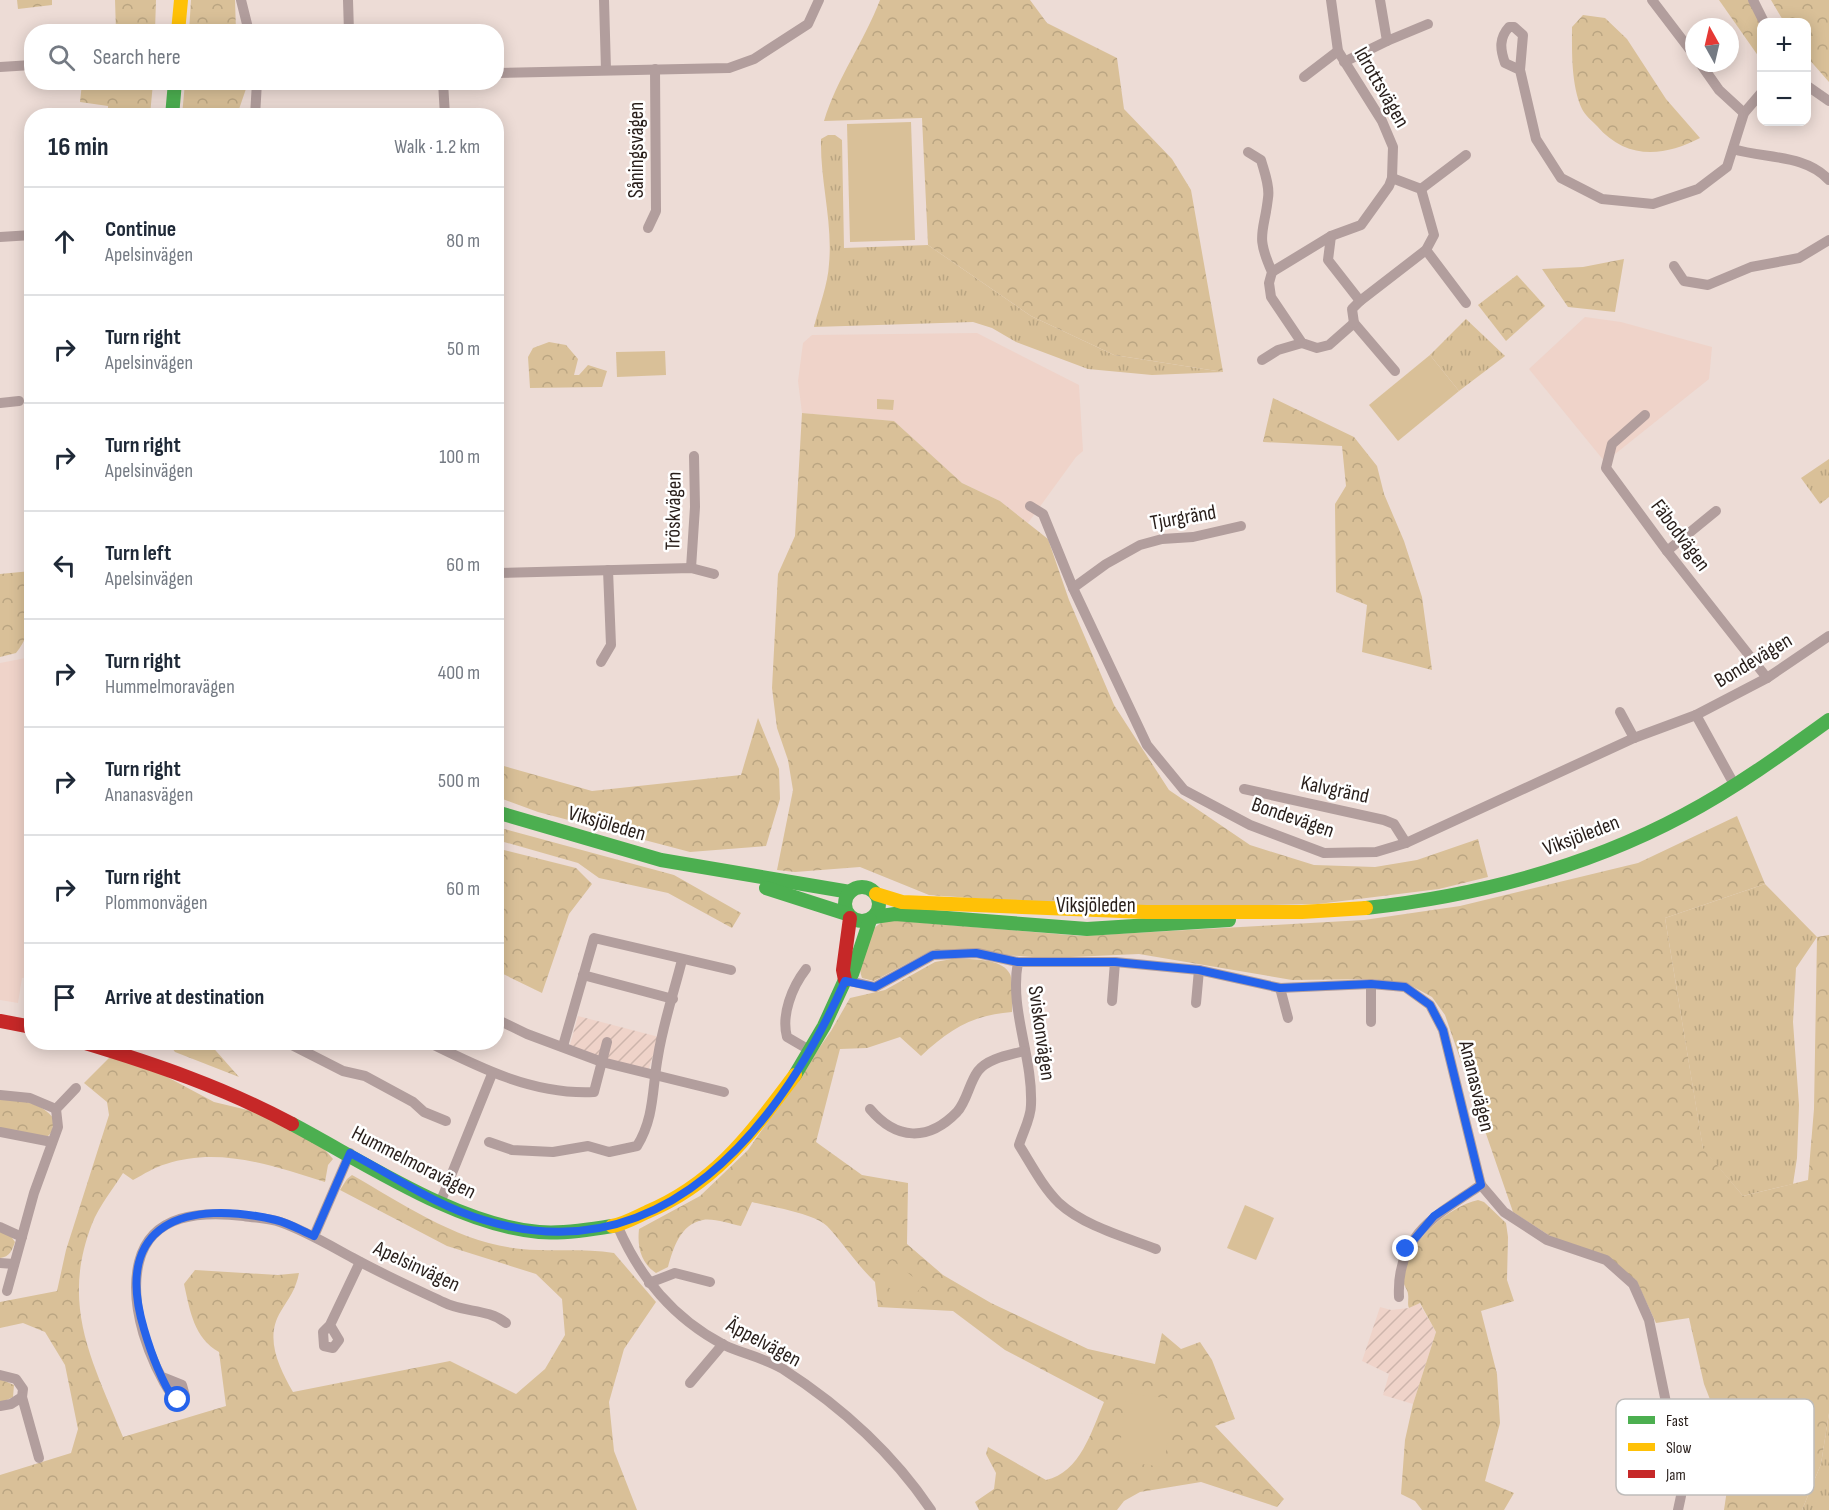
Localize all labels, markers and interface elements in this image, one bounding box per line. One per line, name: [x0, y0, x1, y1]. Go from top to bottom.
north arrow: [1685, 18, 1739, 72]
map controls: [1757, 18, 1811, 126]
button: +: [1757, 18, 1811, 72]
search box: [24, 24, 504, 90]
icon: search: [45, 41, 78, 74]
street label: Idrottsvägen: [1348, 42, 1415, 132]
text: Search here: [93, 44, 180, 71]
button: −: [1757, 72, 1811, 126]
street label: Såningsvägen: [624, 102, 649, 198]
text: 16 min: [48, 132, 109, 163]
text: Walk · 1.2 km: [394, 135, 480, 159]
text: Continue: [105, 216, 176, 243]
icon: ahead: [48, 225, 81, 258]
text: 80 m: [446, 229, 480, 253]
text: Apelsinvägen: [105, 243, 193, 267]
text: Turn right: [105, 324, 181, 351]
icon: right: [48, 333, 81, 366]
text: 50 m: [447, 337, 480, 361]
text: Apelsinvägen: [105, 351, 193, 375]
text: Turn right: [105, 432, 181, 459]
icon: right: [48, 441, 81, 474]
text: 100 m: [439, 445, 480, 469]
text: Apelsinvägen: [105, 459, 193, 483]
street label: Tröskvägen: [660, 472, 687, 551]
street label: Fäbodvägen: [1645, 494, 1716, 576]
street label: Tjurgränd: [1148, 499, 1218, 536]
text: Turn left: [105, 540, 171, 567]
icon: left: [48, 549, 81, 582]
text: 60 m: [446, 553, 480, 577]
text: Apelsinvägen: [105, 567, 193, 591]
street label: Bondevägen: [1710, 628, 1796, 693]
text: Turn right: [105, 648, 181, 675]
icon: right: [48, 657, 81, 690]
text: 400 m: [438, 661, 480, 685]
text: Hummelmoravägen: [105, 675, 235, 699]
text: Turn right: [105, 756, 181, 783]
icon: right: [48, 765, 81, 798]
text: 500 m: [438, 769, 480, 793]
street label: Kalvgränd: [1299, 770, 1371, 809]
text: Ananasvägen: [105, 783, 193, 807]
street label: Bondevägen: [1248, 792, 1337, 843]
street label: Viksjöleden: [565, 800, 649, 846]
street label: Viksjöleden: [1540, 810, 1623, 861]
text: Turn right: [105, 864, 181, 891]
icon: right: [48, 873, 81, 906]
text: 60 m: [446, 877, 480, 901]
text: Plommonvägen: [105, 891, 208, 915]
street label: Viksjöleden: [1056, 893, 1136, 918]
icon: arrive: [48, 981, 81, 1014]
text: Arrive at destination: [105, 984, 264, 1011]
street label: Sviskonvägen: [1022, 984, 1061, 1082]
street label: Ananasvägen: [1453, 1037, 1500, 1134]
street label: Hummelmoravägen: [347, 1120, 480, 1205]
street label: Apelsinvägen: [369, 1235, 464, 1297]
route end: [1392, 1235, 1418, 1261]
street label: Äppelvägen: [721, 1312, 805, 1372]
route start: [164, 1386, 190, 1412]
legend: [1616, 1399, 1814, 1495]
text: Fast: [1666, 1412, 1689, 1431]
text: Slow: [1666, 1439, 1691, 1458]
text: Jam: [1665, 1466, 1686, 1485]

